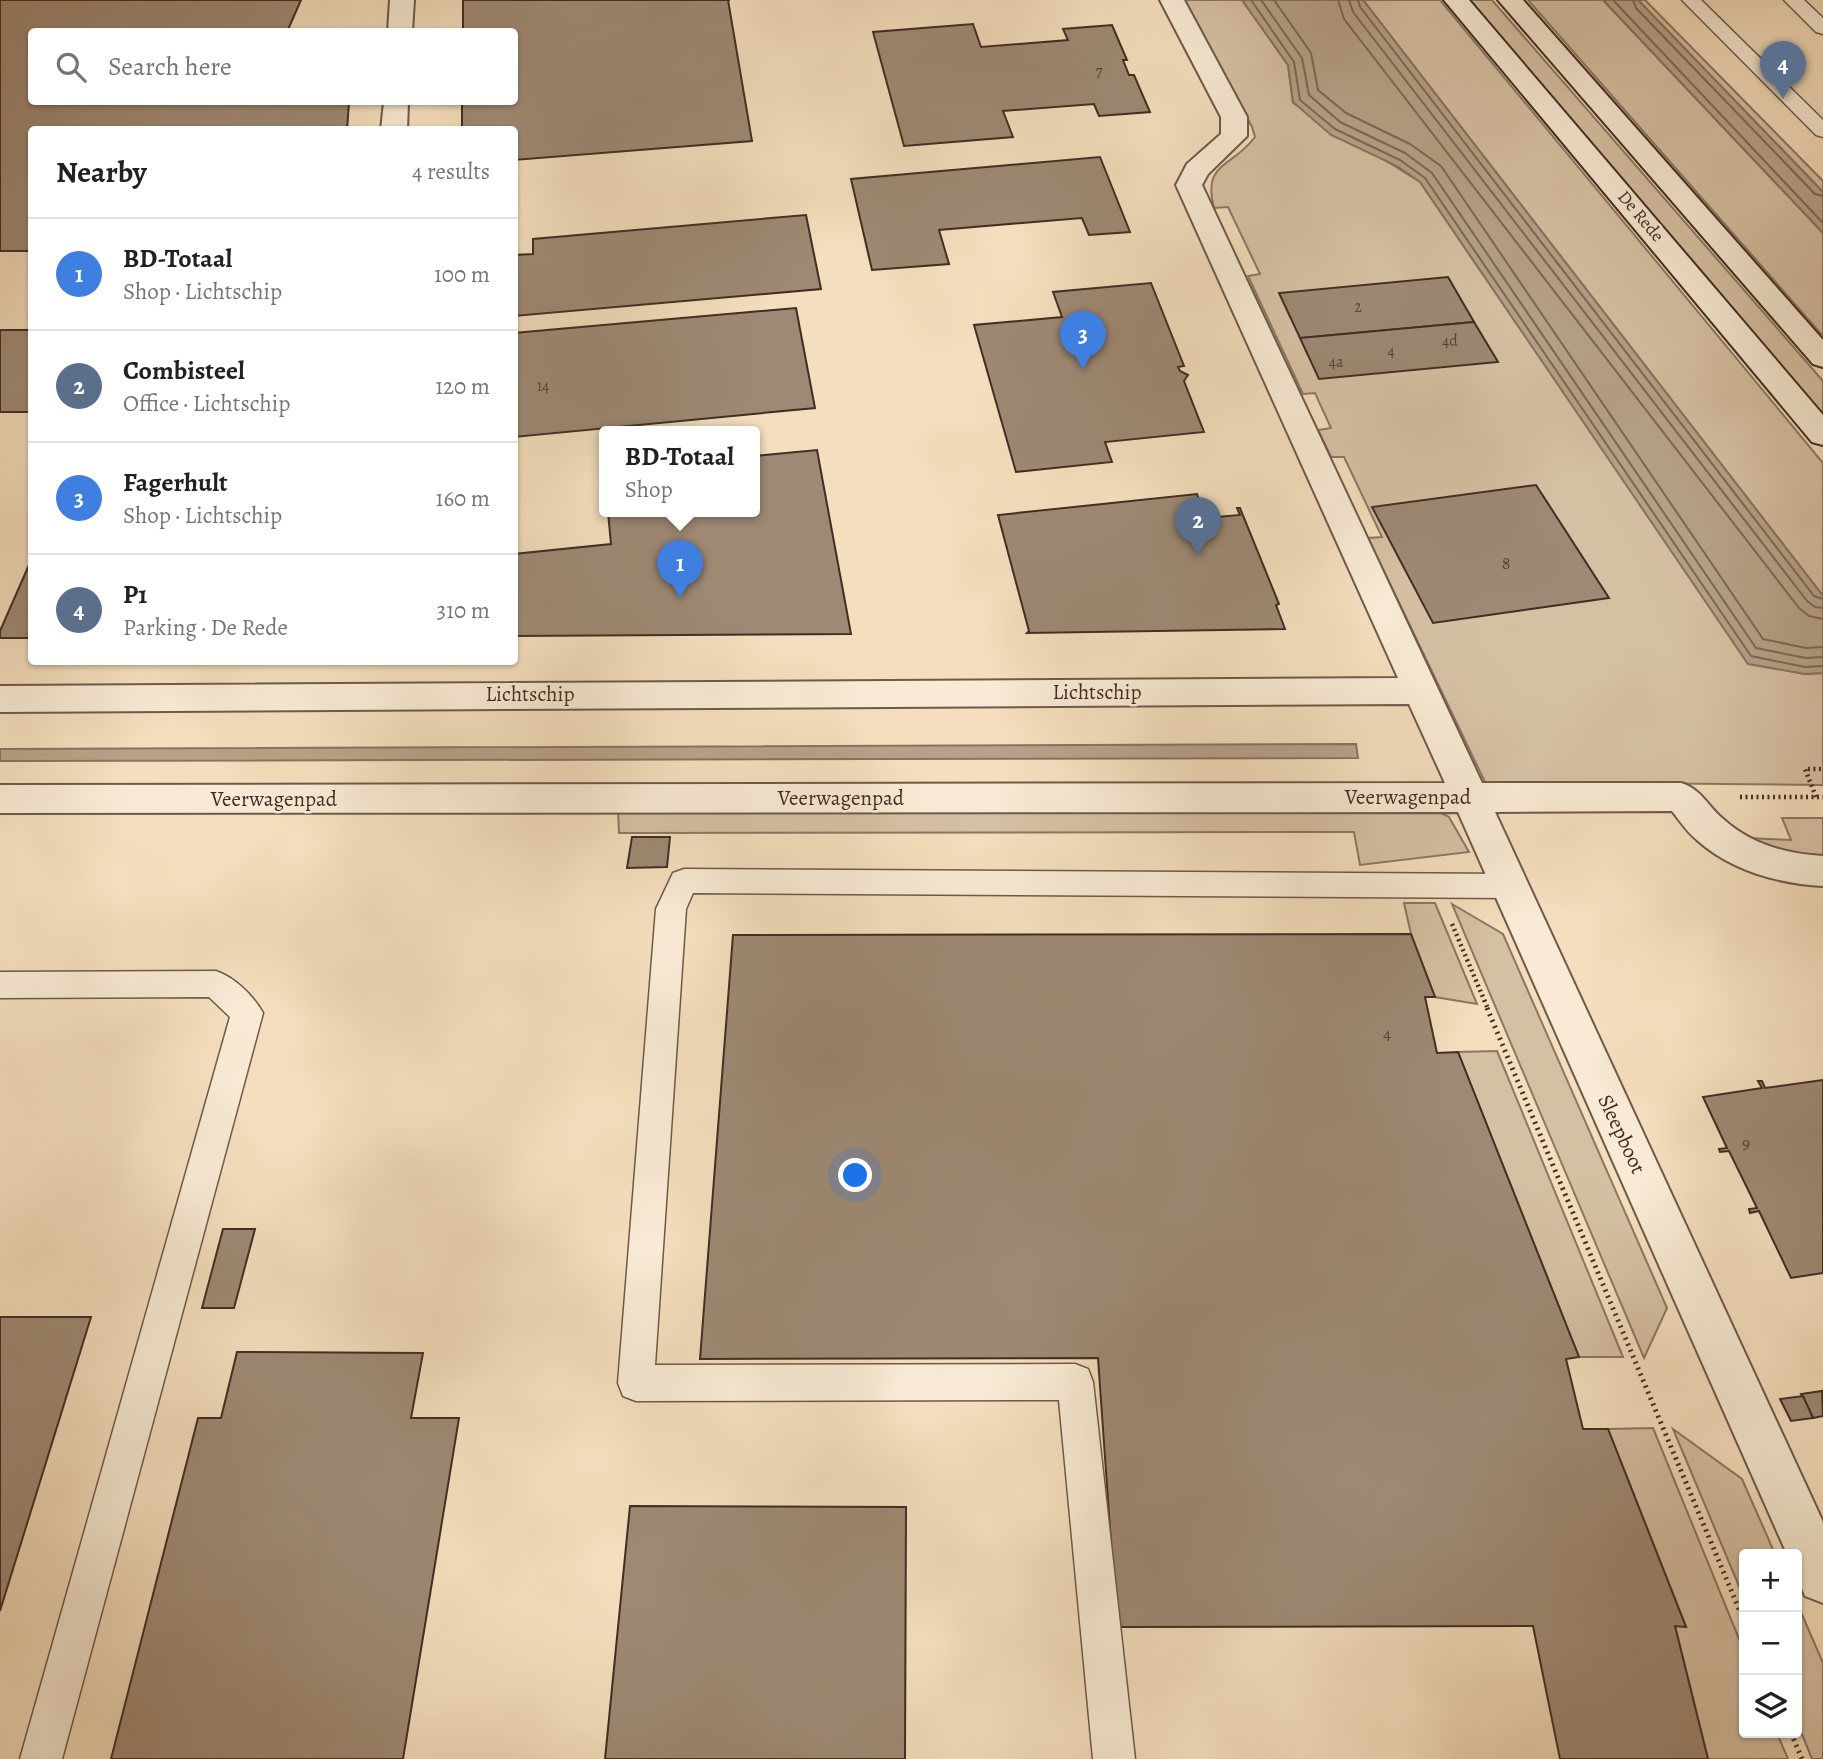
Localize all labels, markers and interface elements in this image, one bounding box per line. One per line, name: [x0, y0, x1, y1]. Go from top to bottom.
search box: [28, 28, 518, 105]
pin: 4: [1760, 41, 1806, 99]
icon: search: [52, 48, 90, 86]
text: Search here: [108, 49, 232, 84]
house number: 7: [1096, 60, 1103, 82]
text: Nearby: [56, 152, 147, 192]
text: 4 results: [412, 156, 490, 187]
street label: De Rede: [1612, 185, 1670, 247]
text: BD-Totaal: [123, 241, 232, 276]
text: 1: [75, 259, 83, 290]
text: 100 m: [434, 259, 490, 290]
text: Shop · Lichtschip: [123, 276, 282, 307]
house number: 2: [1354, 296, 1362, 318]
pin: 3: [1060, 311, 1106, 369]
house number: 4d: [1442, 330, 1458, 352]
house number: 4: [1387, 340, 1395, 362]
house number: 4a: [1329, 351, 1344, 373]
text: Combisteel: [123, 353, 245, 388]
text: 2: [73, 371, 85, 402]
text: 120 m: [435, 371, 490, 402]
house number: 14: [537, 375, 549, 397]
text: Office · Lichtschip: [123, 388, 290, 419]
popup: [599, 426, 760, 517]
text: BD-Totaal: [625, 439, 734, 474]
text: Fagerhult: [123, 465, 228, 500]
text: Shop: [625, 474, 673, 505]
text: 3: [74, 483, 84, 514]
text: 160 m: [436, 483, 490, 514]
pin: 2: [1175, 497, 1221, 555]
text: Shop · Lichtschip: [123, 500, 282, 531]
pin: 1: [657, 540, 703, 598]
house number: 8: [1502, 551, 1510, 575]
text: P1: [123, 577, 147, 612]
text: 4: [74, 595, 84, 626]
text: 310 m: [437, 595, 490, 626]
text: Parking · De Rede: [123, 612, 288, 643]
street label: Lichtschip: [1052, 678, 1142, 706]
street label: Lichtschip: [485, 680, 575, 708]
street label: Veerwagenpad: [1344, 783, 1472, 811]
street label: Veerwagenpad: [777, 784, 905, 812]
street label: Veerwagenpad: [210, 785, 338, 813]
house number: 4: [1383, 1021, 1391, 1045]
street label: Sleepboot: [1591, 1090, 1653, 1178]
house number: 9: [1742, 1131, 1750, 1155]
your location: [838, 1158, 872, 1192]
map controls: [1739, 1549, 1802, 1738]
button: +: [1739, 1549, 1802, 1612]
button: −: [1739, 1612, 1802, 1675]
button: layers: [1739, 1675, 1802, 1738]

